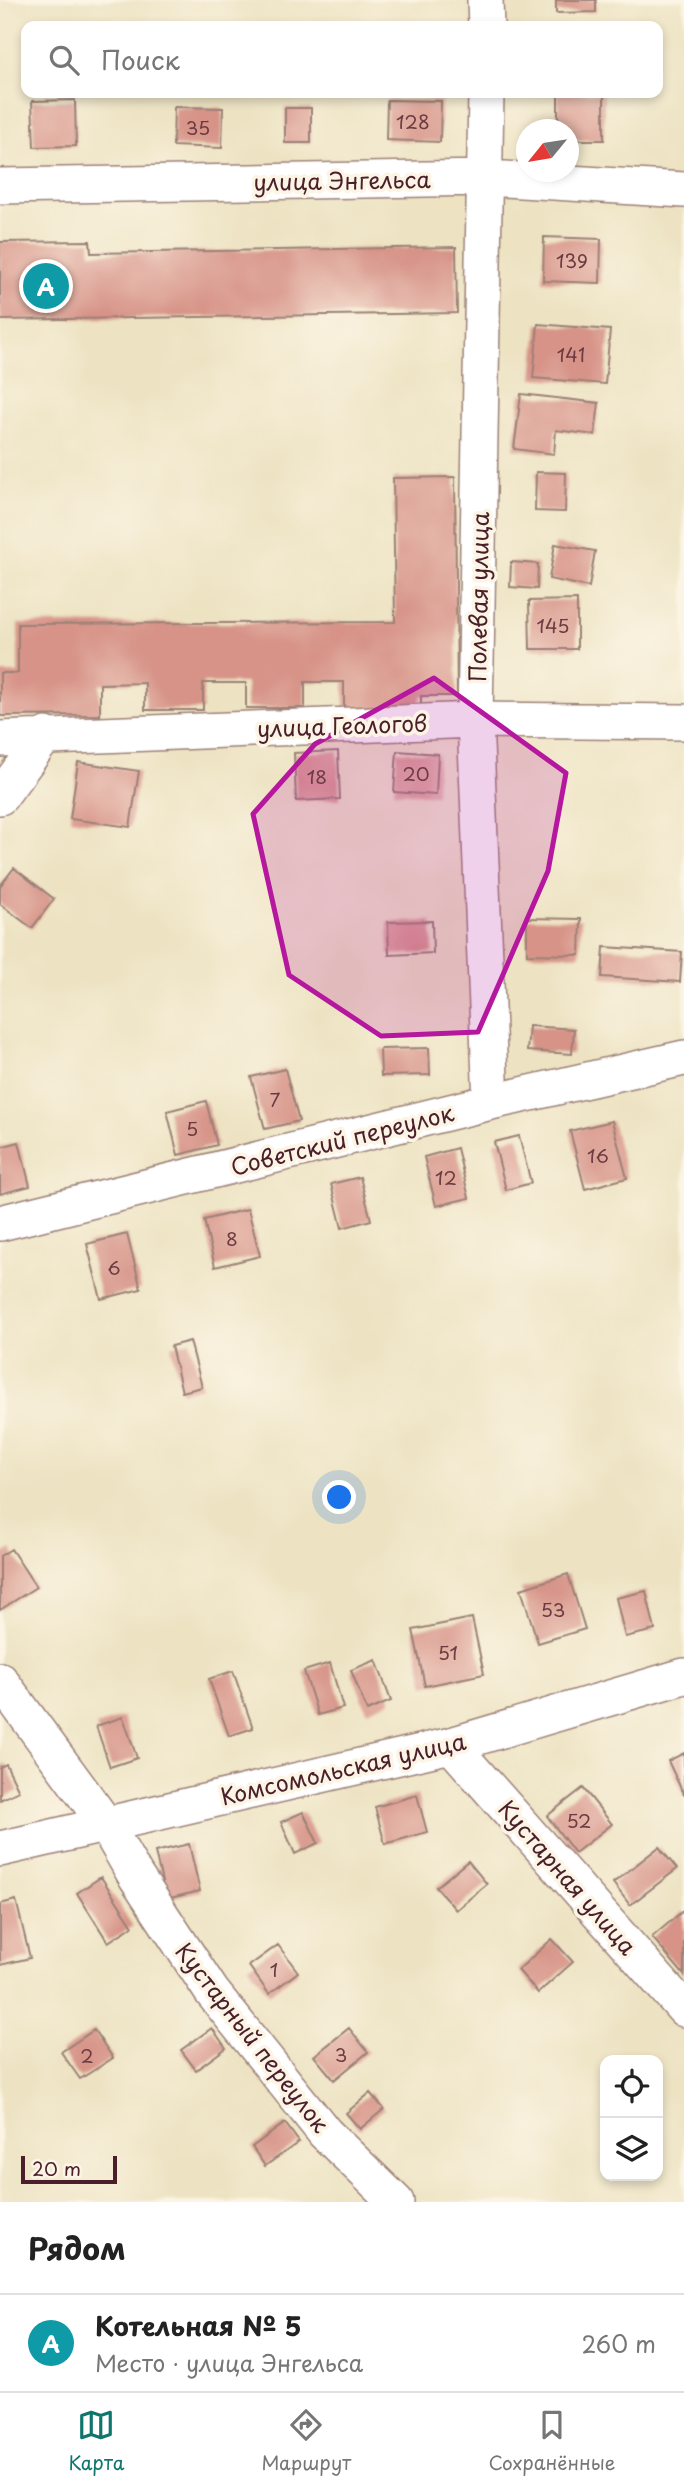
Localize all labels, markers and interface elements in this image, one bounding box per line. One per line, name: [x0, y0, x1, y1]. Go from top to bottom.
search box: [21, 21, 663, 98]
text: Поиск: [101, 40, 180, 79]
icon: search: [45, 41, 83, 79]
house number: 128: [396, 107, 430, 135]
house number: 35: [186, 113, 210, 141]
north arrow: [516, 119, 579, 182]
street label: улица Энгельса: [253, 161, 432, 199]
house number: 139: [556, 246, 588, 274]
pin: A: [23, 260, 69, 312]
house number: 141: [557, 340, 585, 368]
street label: Полевая улица: [459, 511, 497, 682]
house number: 145: [537, 611, 569, 639]
street label: улица Геологов: [256, 705, 428, 745]
house number: 20: [402, 759, 430, 787]
house number: 18: [307, 762, 327, 790]
house number: 7: [270, 1085, 281, 1113]
street label: Советский переулок: [227, 1094, 457, 1184]
house number: 5: [186, 1114, 198, 1142]
house number: 16: [587, 1141, 609, 1169]
house number: 12: [435, 1163, 457, 1191]
house number: 8: [226, 1224, 238, 1252]
house number: 6: [107, 1253, 121, 1281]
your location: [322, 1480, 356, 1514]
house number: 53: [541, 1595, 565, 1623]
house number: 51: [438, 1638, 458, 1666]
street label: Комсомольская улица: [217, 1723, 470, 1813]
street label: Кустарная улица: [491, 1792, 646, 1963]
house number: 52: [566, 1806, 592, 1834]
street label: Кустарный переулок: [168, 1935, 339, 2140]
house number: 1: [270, 1955, 278, 1983]
house number: 3: [335, 2040, 347, 2068]
house number: 2: [80, 2041, 94, 2069]
map controls: [600, 2055, 663, 2181]
button: locate: [600, 2055, 663, 2118]
button: layers: [600, 2118, 663, 2181]
scale bar: [21, 2153, 117, 2185]
text: 20 m: [32, 2154, 81, 2182]
text: Рядом: [28, 2225, 126, 2270]
text: Котельная № 5: [95, 2306, 302, 2345]
text: A: [42, 2326, 60, 2361]
text: 260 m: [581, 2326, 656, 2361]
text: Место · улица Энгельса: [95, 2345, 363, 2380]
tab: Карта: [69, 2406, 124, 2476]
tab: Маршрут: [261, 2406, 351, 2476]
tab: Сохранённые: [488, 2406, 615, 2476]

